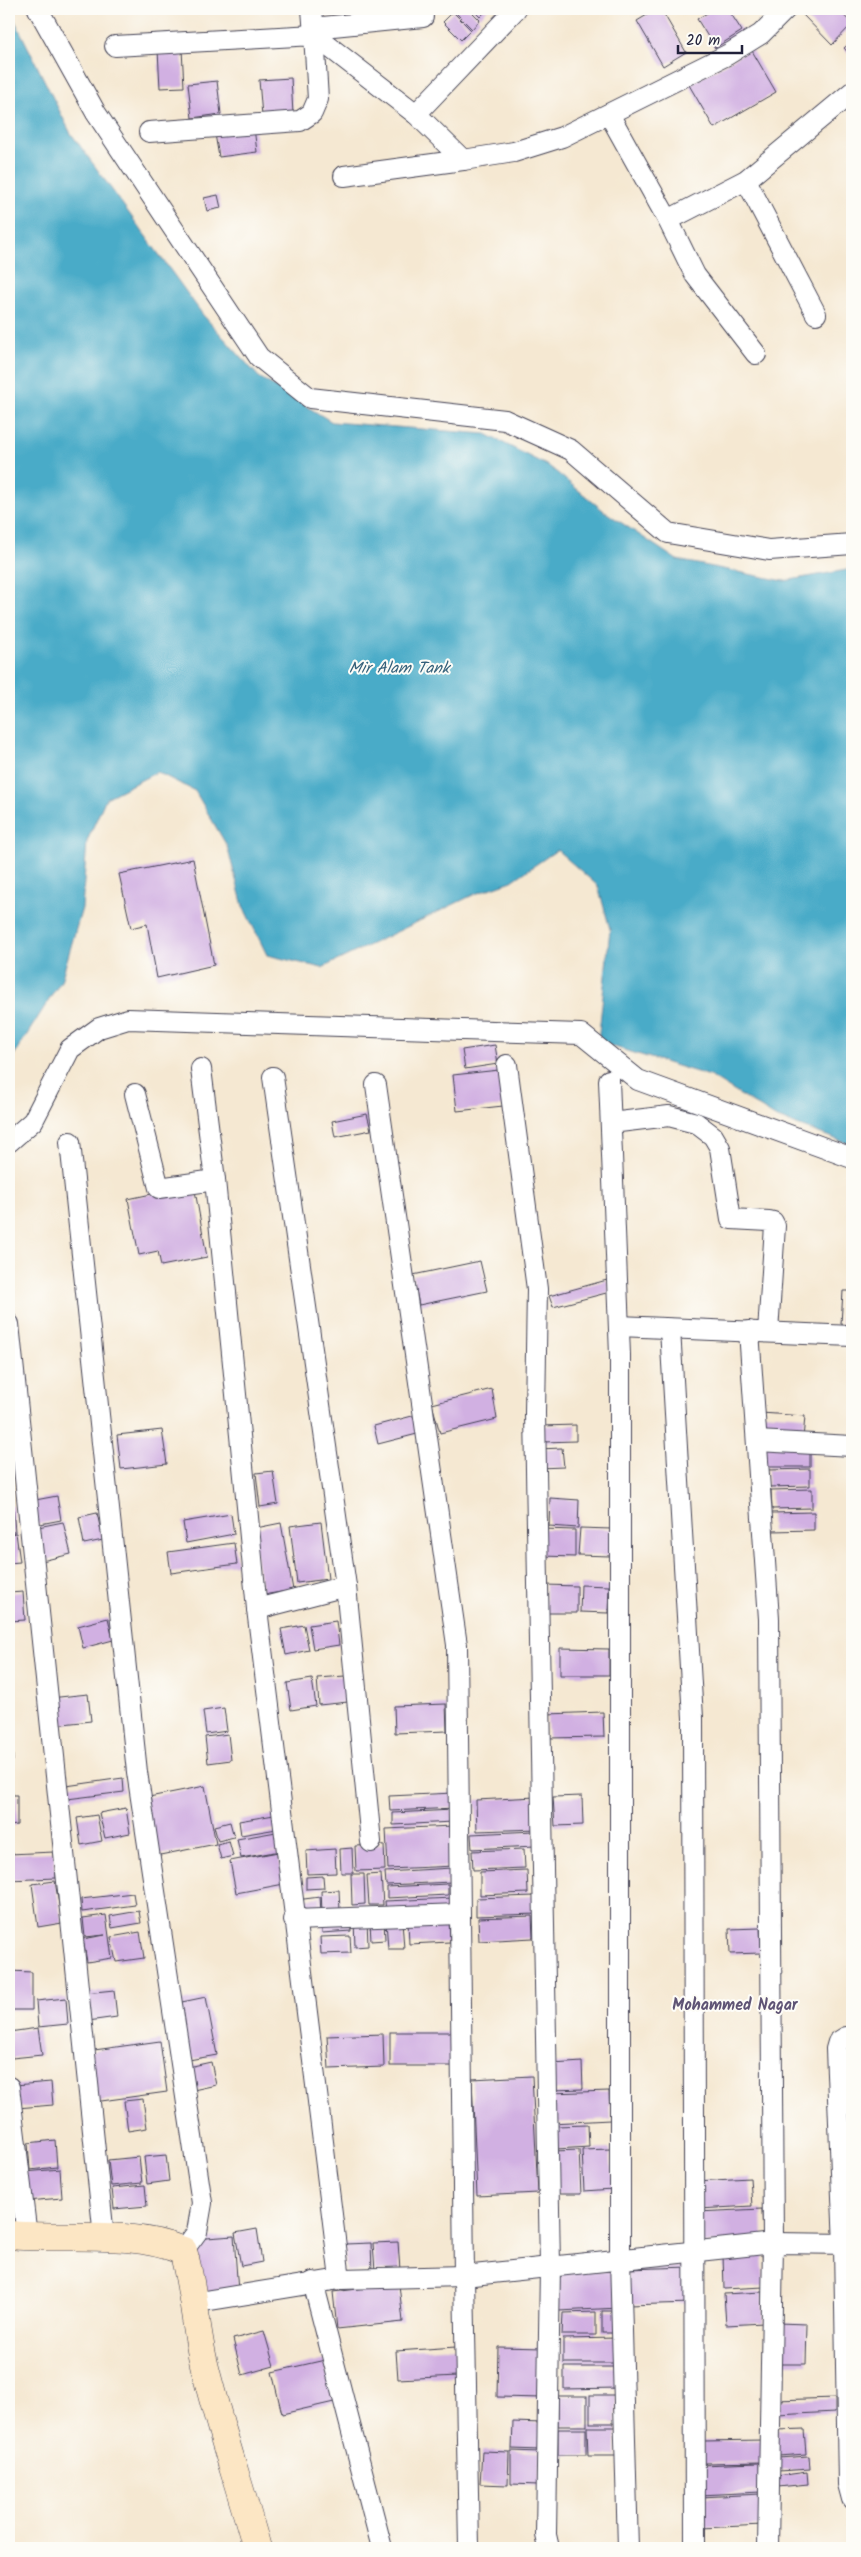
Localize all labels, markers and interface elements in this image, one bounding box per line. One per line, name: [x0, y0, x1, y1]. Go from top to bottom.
scale bar: [678, 22, 742, 54]
text: 20 m: [686, 29, 720, 53]
water label: Mir Alam Tank: [349, 656, 452, 681]
district label: Mohammed Nagar: [672, 1993, 799, 2018]

